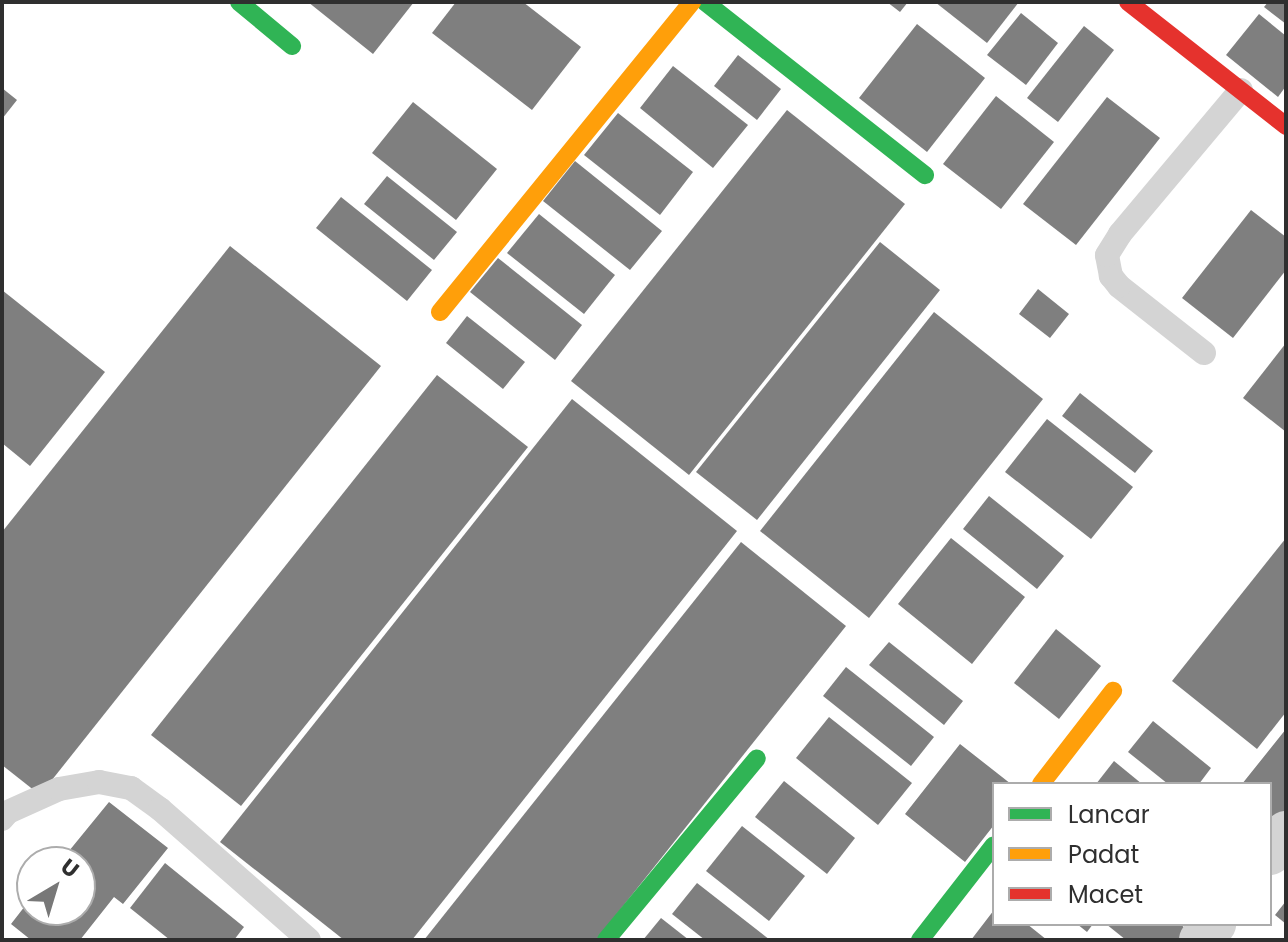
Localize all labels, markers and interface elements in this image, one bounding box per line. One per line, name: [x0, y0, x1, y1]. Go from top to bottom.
legend: [992, 782, 1272, 926]
text: Lancar: [1068, 798, 1150, 831]
text: Padat: [1068, 838, 1139, 871]
north arrow: [16, 846, 96, 926]
text: U: [54, 851, 86, 885]
text: Macet: [1068, 878, 1143, 911]

